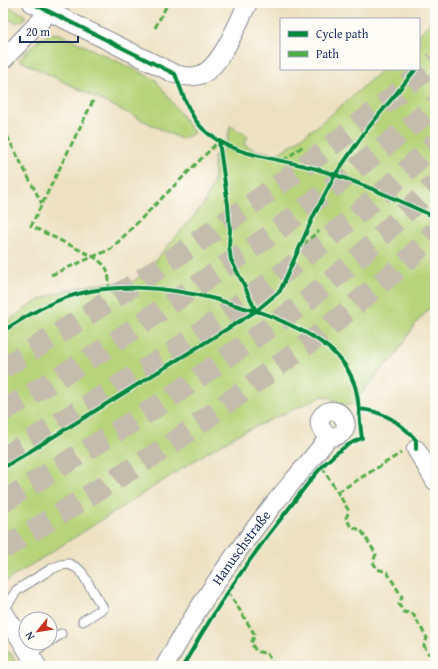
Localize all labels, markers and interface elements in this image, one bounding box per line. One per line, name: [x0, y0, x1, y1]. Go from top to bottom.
scale bar: [20, 18, 78, 44]
legend: [280, 18, 420, 70]
text: 20 m: [26, 23, 50, 40]
text: Cycle path: [316, 25, 369, 42]
text: Path: [316, 45, 339, 62]
street label: Hanuschstraße: [207, 505, 276, 589]
north arrow: [18, 611, 58, 651]
text: N: [20, 628, 38, 643]

